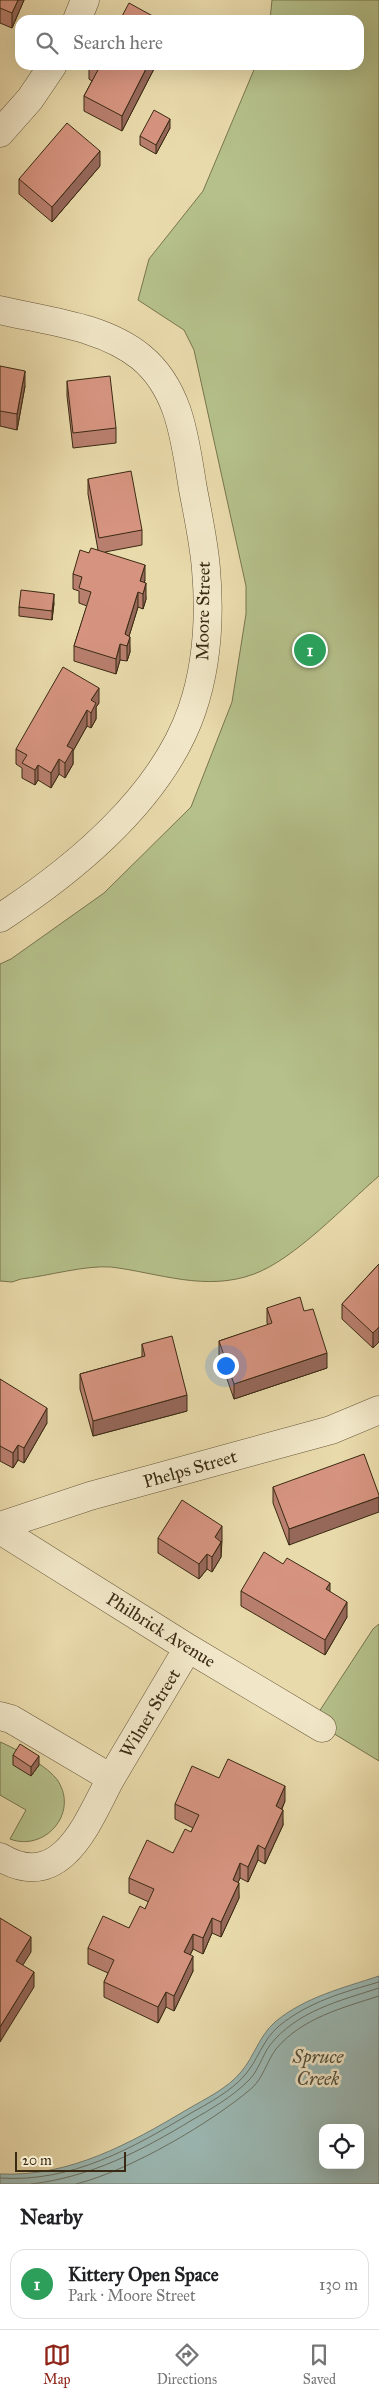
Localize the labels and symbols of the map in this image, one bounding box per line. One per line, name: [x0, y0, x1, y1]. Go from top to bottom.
street label: Moore Street: [191, 560, 215, 661]
pin: 1: [294, 631, 326, 669]
your location: [213, 1353, 239, 1379]
street label: Phelps Street: [140, 1445, 240, 1493]
street label: Philbrick Avenue: [102, 1588, 220, 1672]
street label: Wilner Street: [115, 1664, 185, 1761]
water label: Spruce Creek: [292, 2045, 344, 2090]
scale bar: [15, 2149, 126, 2172]

